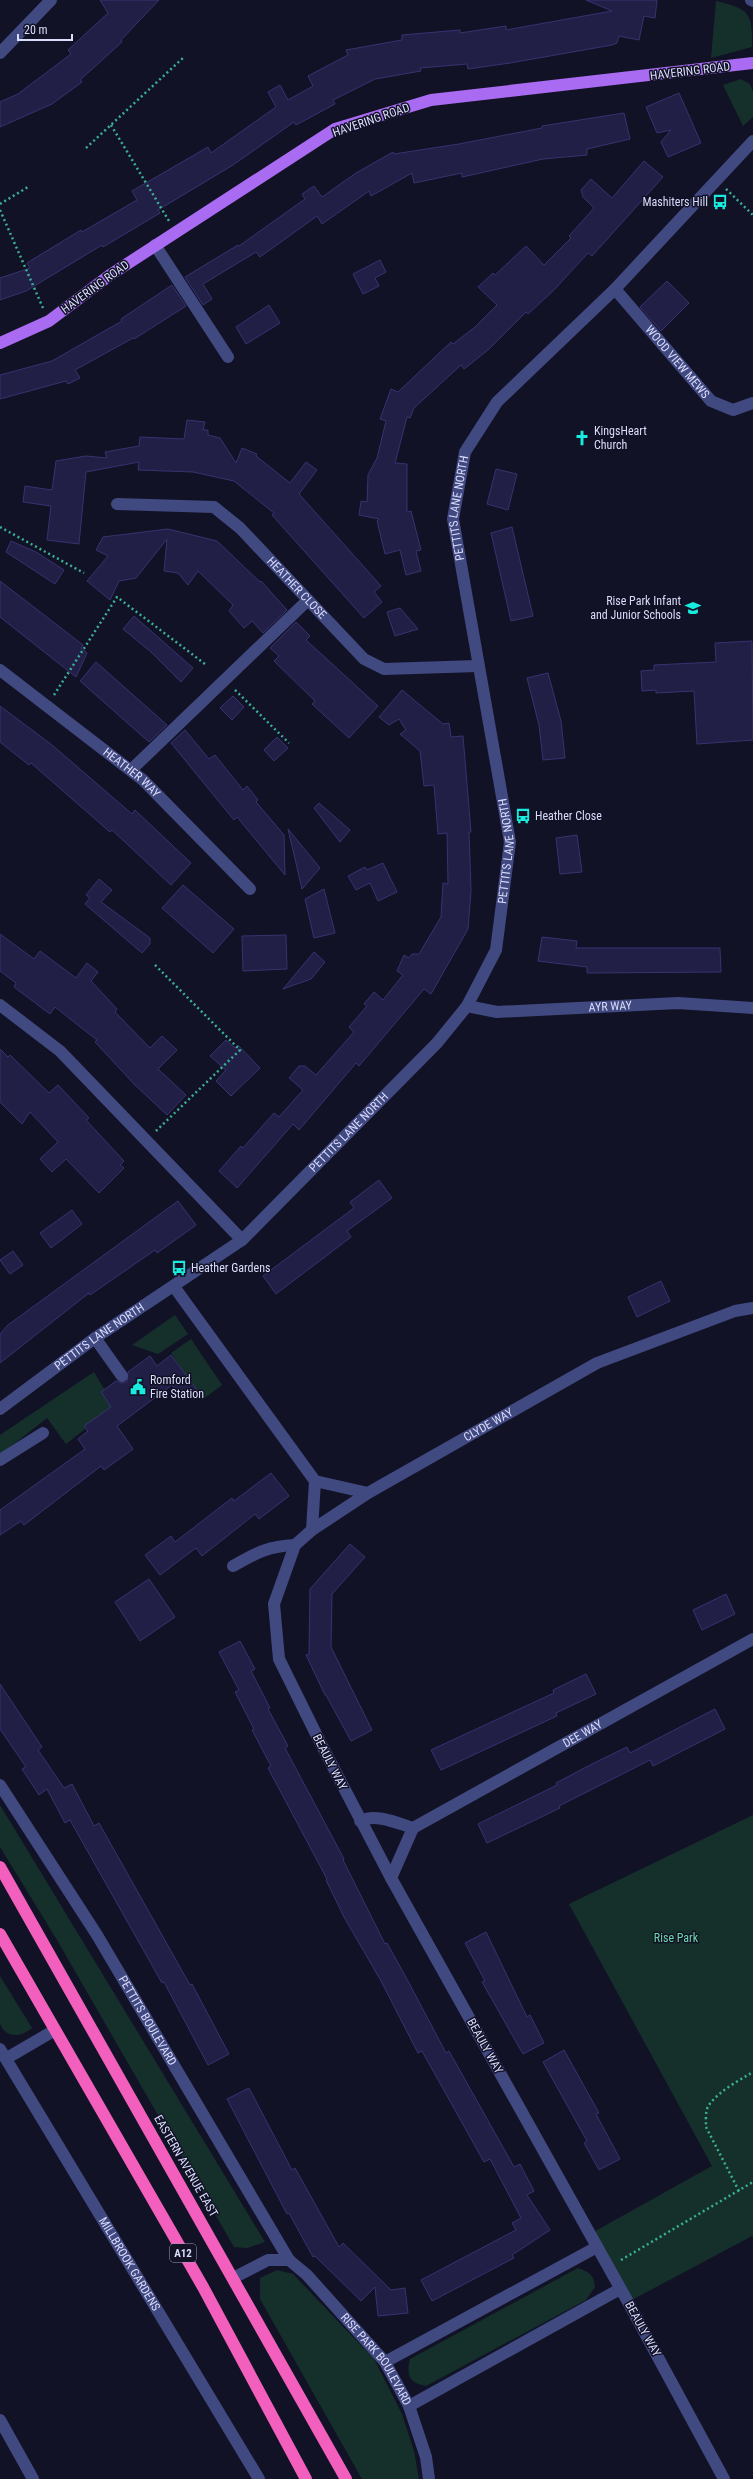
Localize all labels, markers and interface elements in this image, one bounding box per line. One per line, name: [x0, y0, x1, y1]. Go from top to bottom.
scale bar: [18, 16, 72, 42]
text: 20 m: [24, 23, 48, 37]
street label: HAVERING ROAD: [649, 59, 731, 83]
street label: HAVERING ROAD: [331, 100, 411, 140]
bus stop icon: Mashiters Hill: [711, 193, 729, 211]
place label: Mashiters Hill: [642, 195, 708, 209]
street label: HAVERING ROAD: [58, 258, 132, 316]
street label: WOOD VIEW MEWS: [642, 323, 712, 401]
place label: KingsHeart Church: [594, 424, 647, 452]
church icon: KingsHeart Church: [573, 429, 591, 447]
street label: PETTITS LANE NORTH: [446, 455, 471, 562]
street label: HEATHER CLOSE: [264, 554, 329, 622]
place label: Rise Park Infant and Junior Schools: [590, 594, 681, 622]
school or university icon: Rise Park Infant and Junior Schools: [684, 599, 702, 617]
street label: HEATHER WAY: [100, 745, 164, 801]
street label: PETTITS LANE NORTH: [495, 797, 517, 905]
bus stop icon: Heather Close: [514, 807, 532, 825]
place label: Heather Close: [535, 809, 602, 823]
street label: AYR WAY: [588, 998, 633, 1014]
street label: PETTITS LANE NORTH: [306, 1089, 391, 1175]
bus stop icon: Heather Gardens: [170, 1259, 188, 1277]
place label: Heather Gardens: [191, 1261, 270, 1275]
street label: PETTITS LANE NORTH: [52, 1300, 147, 1373]
place label: Romford Fire Station: [150, 1373, 204, 1401]
public building icon: Romford Fire Station: [129, 1378, 147, 1396]
street label: CLYDE WAY: [461, 1405, 516, 1444]
street label: DEE WAY: [560, 1717, 605, 1750]
street label: BEAULY WAY: [310, 1732, 350, 1793]
park label: Rise Park: [654, 1931, 699, 1945]
street label: PETTITS BOULEVARD: [116, 1973, 180, 2068]
street label: BEAULY WAY: [464, 2016, 506, 2077]
street label: EASTERN AVENUE EAST: [151, 2113, 221, 2219]
street label: MILLBROOK GARDENS: [96, 2215, 163, 2313]
road number: A12: [170, 2244, 196, 2262]
street label: BEAULY WAY: [622, 2299, 664, 2360]
street label: RISE PARK BOULEVARD: [338, 2310, 414, 2408]

